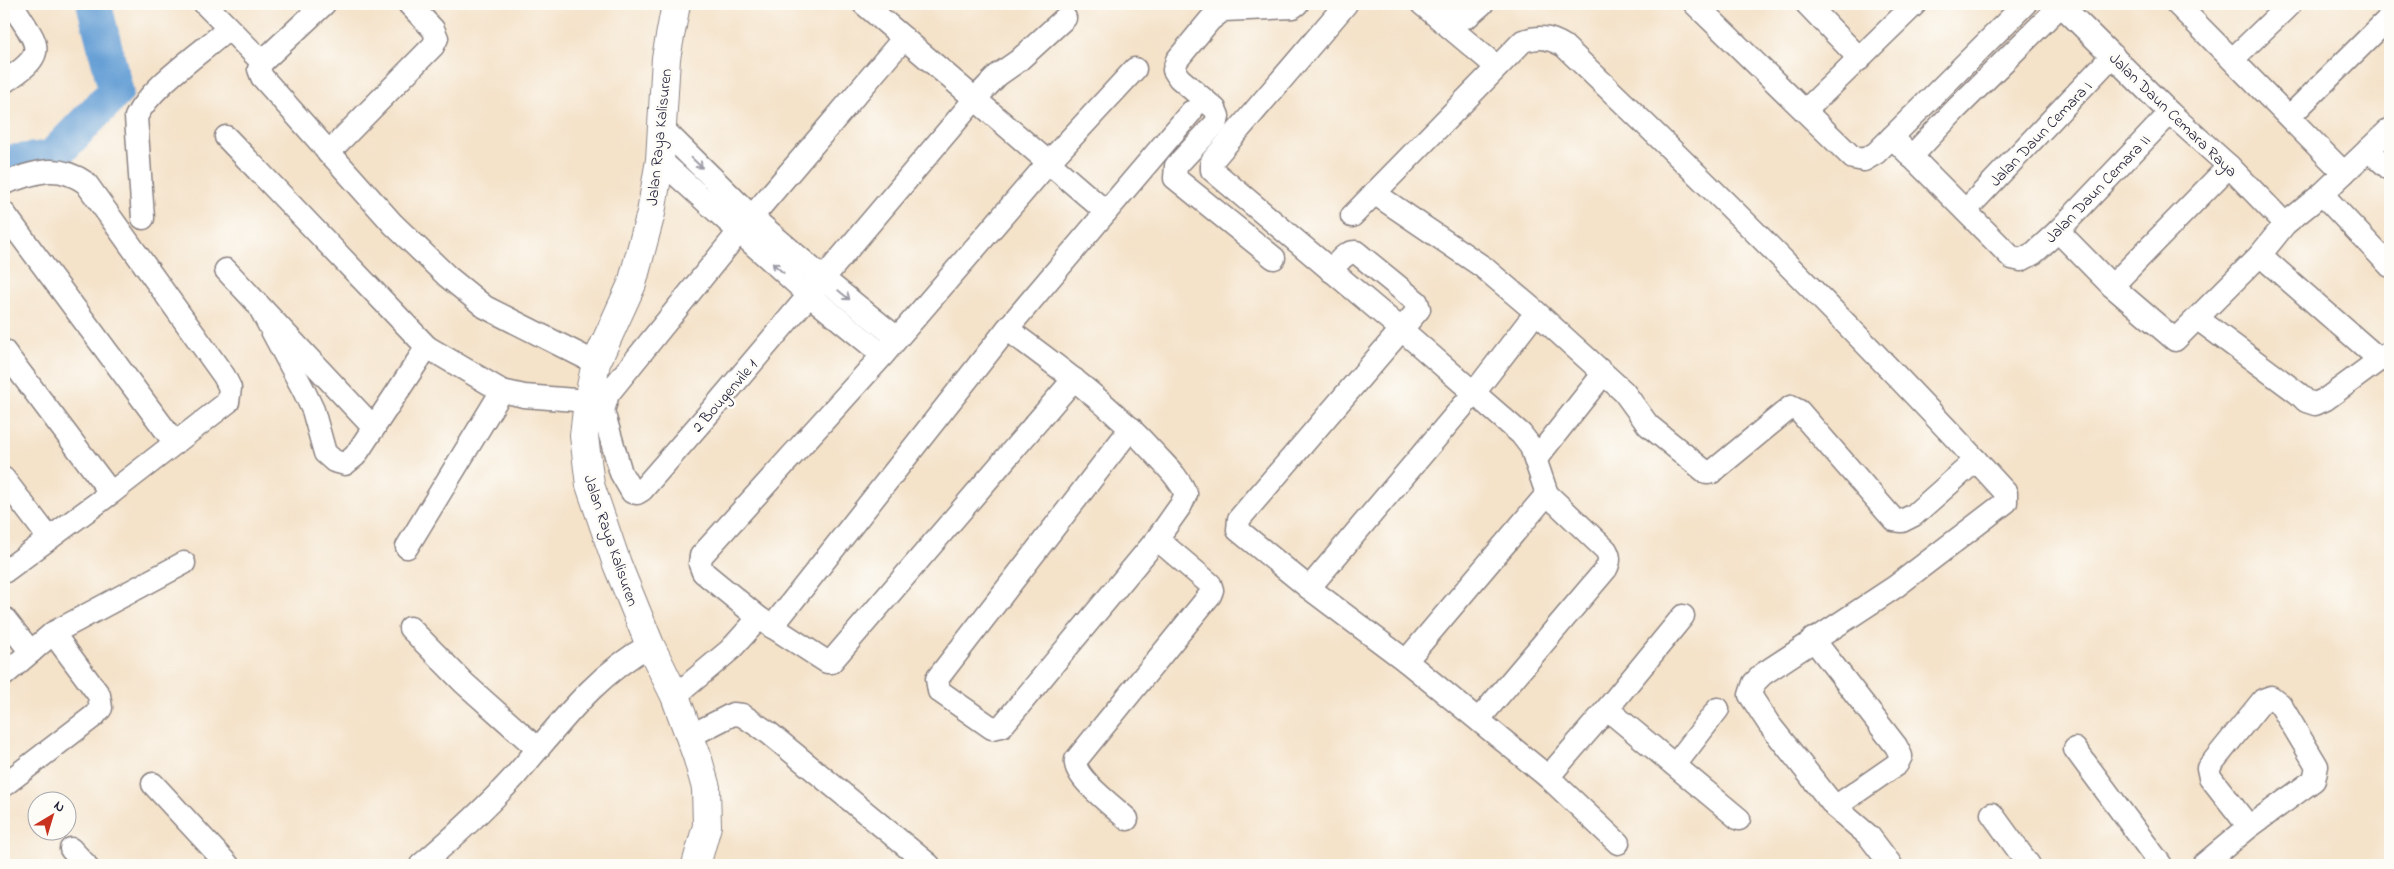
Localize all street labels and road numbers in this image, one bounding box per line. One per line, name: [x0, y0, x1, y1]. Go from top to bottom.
street label: Jalan Daun Cemara Raya: [2103, 48, 2242, 183]
street label: Jalan Raya Kalisuren: [641, 67, 679, 207]
street label: Jalan Daun Cemara I: [1984, 76, 2098, 193]
street label: Jalan Daun Cemara II: [2040, 130, 2157, 249]
street label: 2 Bougenvile 1: [687, 354, 764, 438]
street label: Jalan Raya Kalisuren: [576, 472, 644, 610]

